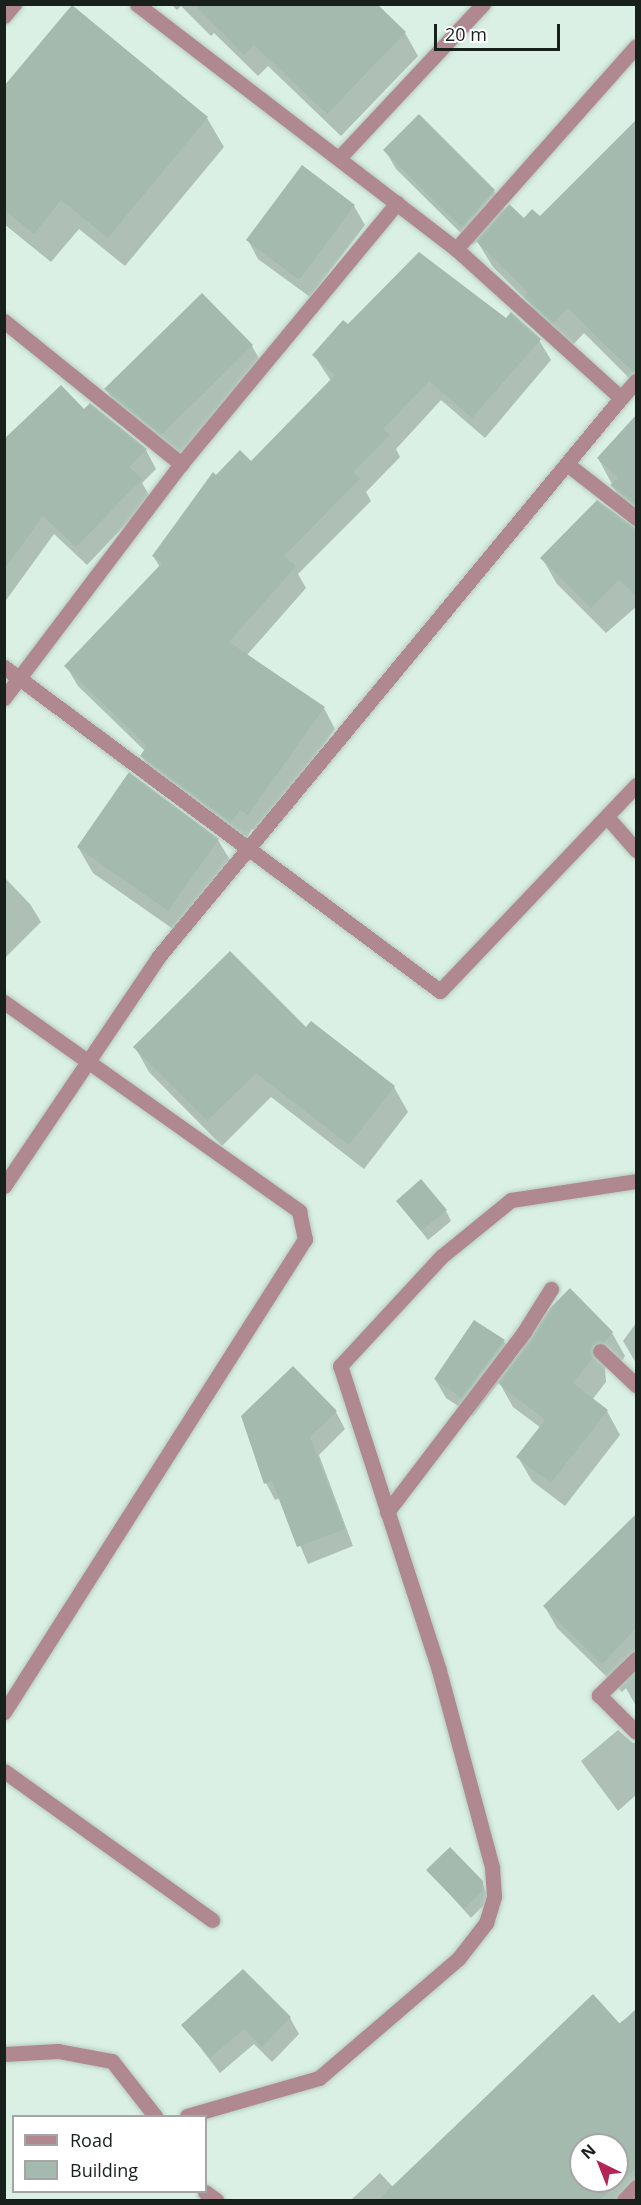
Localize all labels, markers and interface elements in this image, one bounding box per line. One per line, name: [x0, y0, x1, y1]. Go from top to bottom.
scale bar: [437, 12, 563, 50]
text: 20 m: [445, 22, 487, 46]
legend: [12, 2115, 207, 2193]
text: Road: [70, 2128, 113, 2152]
north arrow: [569, 2133, 629, 2193]
text: N: [576, 2139, 600, 2164]
text: Building: [70, 2158, 138, 2182]

